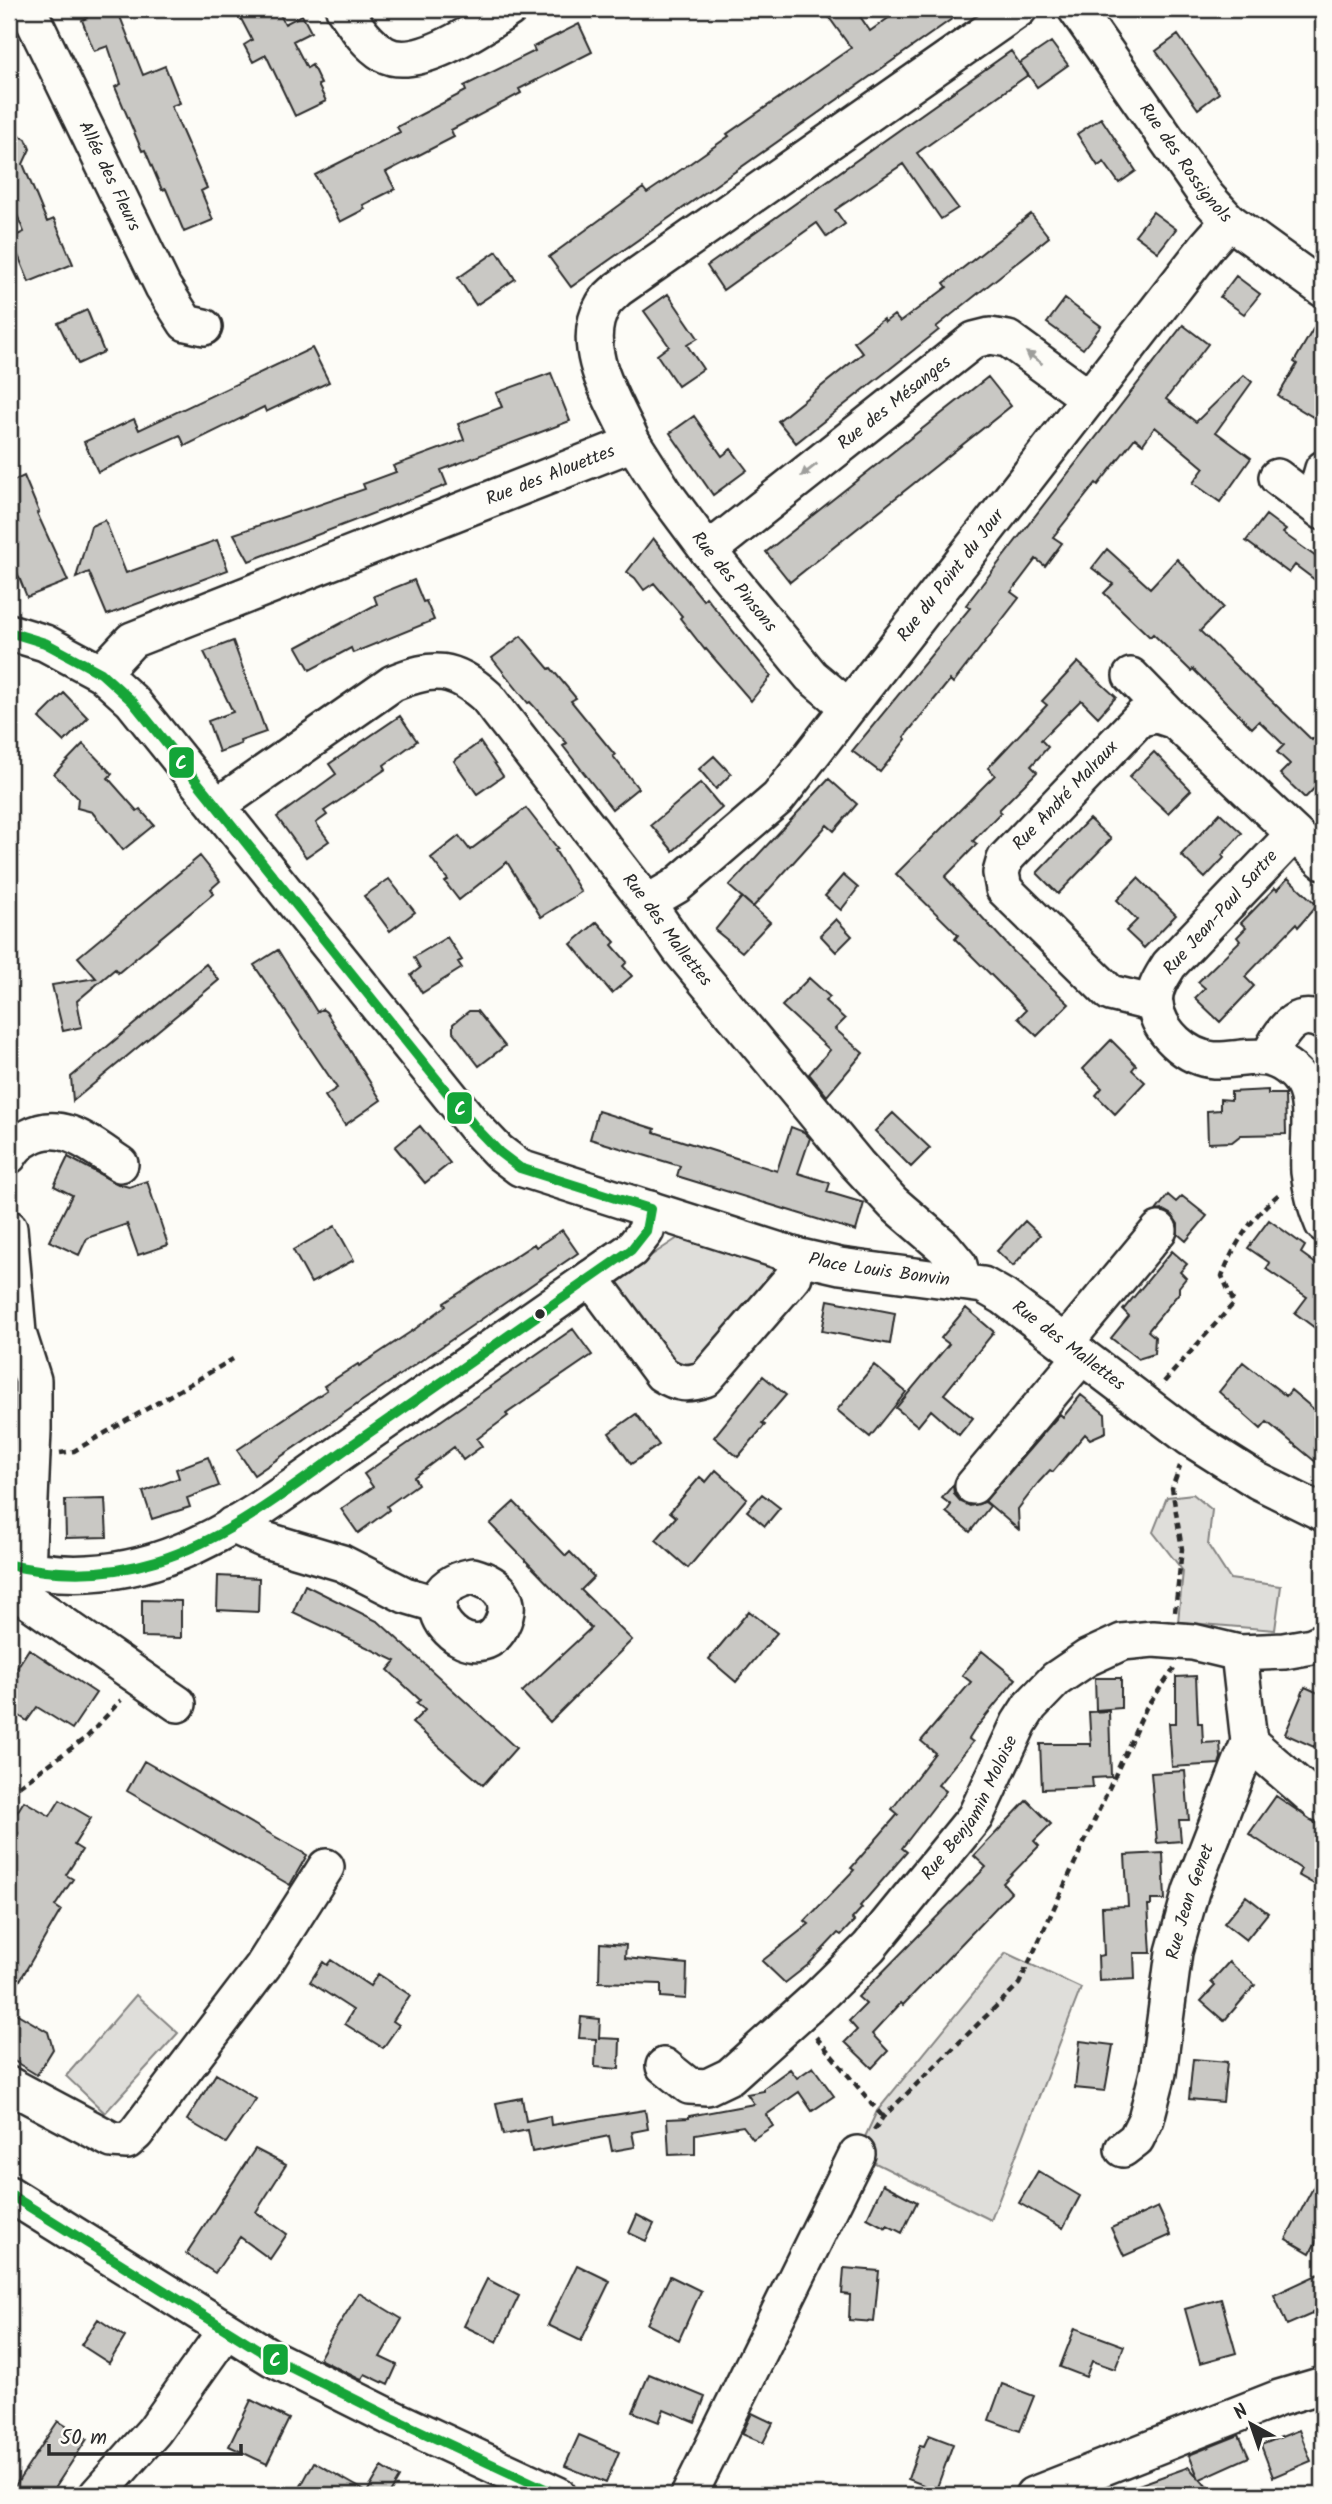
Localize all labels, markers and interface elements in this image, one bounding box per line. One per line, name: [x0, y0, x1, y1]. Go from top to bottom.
street label: Rue des Rossignols: [1131, 97, 1239, 230]
street label: Allée des Fleurs: [70, 116, 148, 237]
street label: Rue des Mésanges: [831, 348, 958, 458]
one-way arrow: [1025, 351, 1043, 365]
street label: Rue des Alouettes: [482, 437, 620, 514]
one-way arrow: [801, 462, 818, 477]
street label: Rue du Point du Jour: [890, 502, 1012, 648]
street label: Rue des Pinsons: [684, 525, 784, 639]
street label: Rue André Malraux: [1005, 734, 1126, 858]
line badge: C: [168, 746, 195, 779]
text: C: [175, 749, 187, 779]
street label: Rue Jean-Paul Sartre: [1156, 844, 1286, 982]
street label: Rue des Mallettes: [614, 867, 719, 993]
line badge: C: [446, 1091, 473, 1125]
text: C: [454, 1095, 466, 1125]
street label: Place Louis Bonvin: [806, 1245, 952, 1295]
street label: Rue des Mallettes: [1006, 1293, 1132, 1399]
unlabelled marker: [533, 1307, 547, 1321]
street label: Rue Benjamin Moloise: [914, 1731, 1026, 1887]
street label: Rue Jean Genet: [1159, 1839, 1223, 1961]
line badge: C: [262, 2343, 289, 2376]
text: C: [269, 2346, 281, 2376]
north arrow: [1216, 2388, 1286, 2458]
text: N: [1227, 2397, 1256, 2428]
scale bar: [49, 2413, 242, 2457]
text: 50 m: [60, 2422, 107, 2455]

